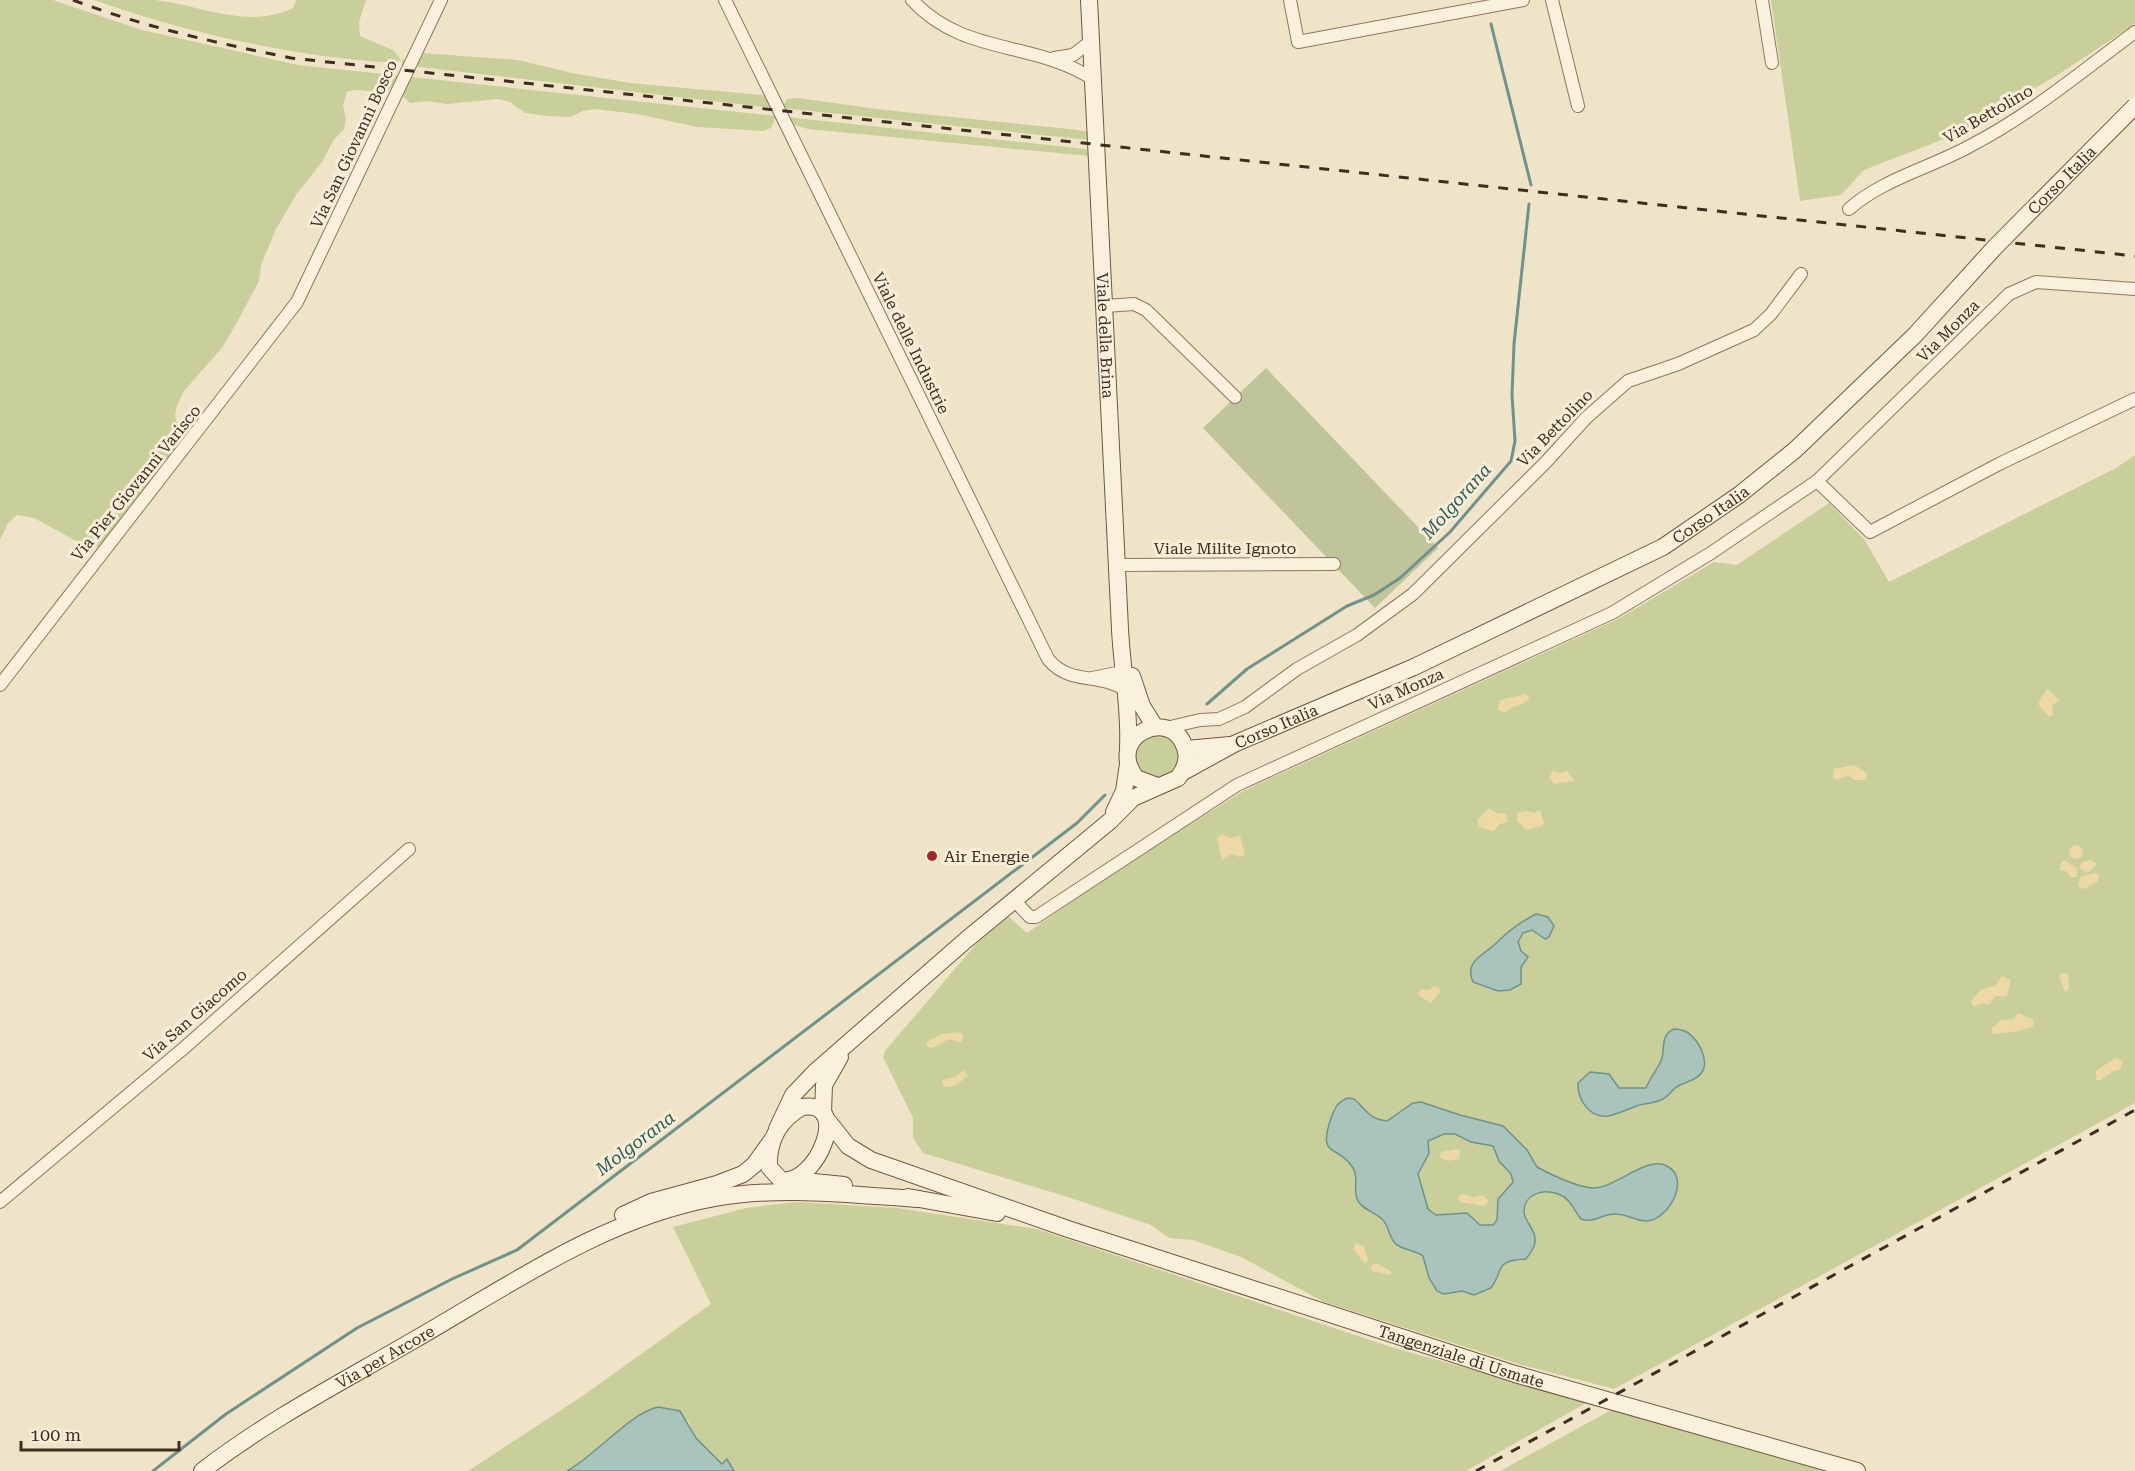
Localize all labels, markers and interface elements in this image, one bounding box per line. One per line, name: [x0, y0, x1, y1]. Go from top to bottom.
street label: Via San Giovanni Bosco: [307, 57, 401, 231]
street label: Via Bettolino: [1940, 81, 2036, 147]
street label: Corso Italia: [2024, 142, 2100, 218]
street label: Viale delle Industrie: [869, 269, 954, 417]
street label: Viale della Brina: [1093, 272, 1118, 399]
street label: Via Monza: [1913, 296, 1983, 366]
street label: Via Bettolino: [1513, 385, 1597, 471]
street label: Via Pier Giovanni Varisco: [67, 401, 205, 565]
water label: Molgorana: [1416, 459, 1495, 544]
street label: Corso Italia: [1669, 481, 1753, 547]
street label: Viale Milite Ignoto: [1154, 539, 1296, 558]
street label: Via Monza: [1365, 664, 1447, 714]
street label: Corso Italia: [1232, 700, 1321, 752]
place label: Air Energie: [944, 847, 1030, 866]
marker: Air Energie: [925, 849, 939, 863]
street label: Via San Giacomo: [139, 965, 251, 1065]
water label: Molgorana: [590, 1106, 679, 1180]
street label: Via per Arcore: [332, 1321, 438, 1392]
street label: Tangenziale di Usmate: [1376, 1321, 1547, 1391]
scale bar: [21, 1414, 178, 1452]
text: 100 m: [30, 1424, 81, 1445]

